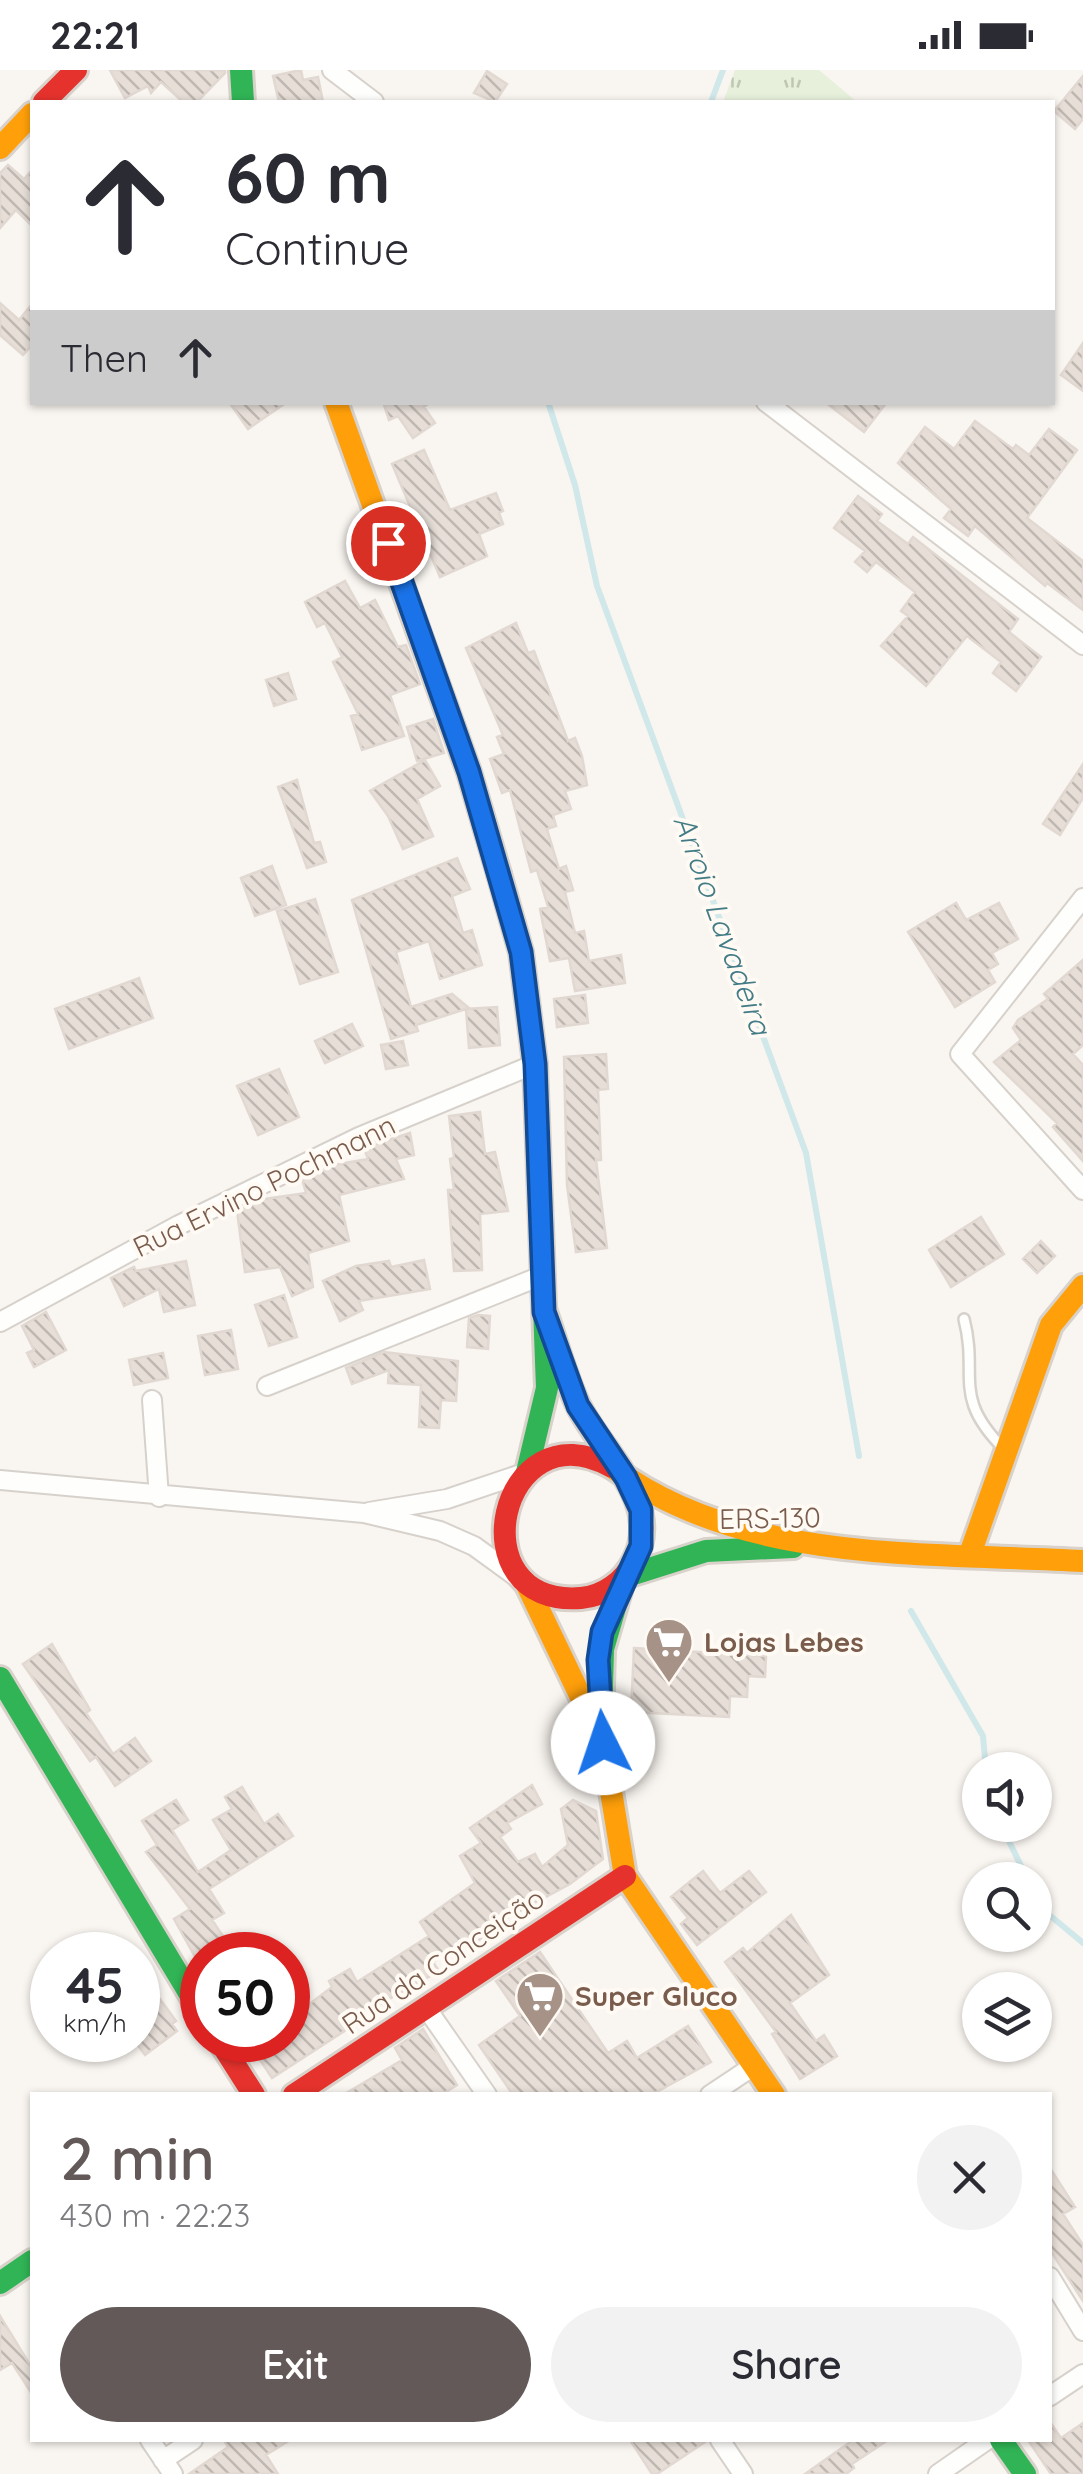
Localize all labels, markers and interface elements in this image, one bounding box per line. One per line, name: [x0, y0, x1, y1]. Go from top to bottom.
text: 22:21: [50, 11, 140, 59]
text: 60 m: [225, 133, 391, 221]
icon: ahead: [60, 140, 190, 270]
text: Continue: [225, 220, 410, 276]
icon: ahead: [168, 330, 223, 385]
text: Then: [60, 334, 148, 382]
pin: [346, 501, 431, 586]
icon: arrive: [361, 516, 416, 571]
water label: Arroio Lavadeira: [666, 809, 781, 1042]
street label: Rua Ervino Pochmann: [127, 1107, 401, 1264]
street label: ERS-130: [719, 1499, 821, 1536]
supermarket icon: Lojas Lebes: [643, 1616, 695, 1684]
place label: Lojas Lebes: [704, 1624, 864, 1659]
position arrow: [551, 1691, 655, 1795]
map controls: [962, 1752, 1052, 2062]
button: sound: [962, 1752, 1052, 1842]
button: search: [962, 1862, 1052, 1952]
street label: Rua da Conceição: [335, 1880, 551, 2041]
speed limit sign: 50: [180, 1932, 310, 2062]
text: 45: [66, 1953, 124, 2016]
supermarket icon: Super Gluco: [514, 1970, 566, 2038]
button: layers: [962, 1972, 1052, 2062]
place label: Super Gluco: [575, 1978, 738, 2013]
text: km/h: [63, 2007, 127, 2038]
text: 2 min: [60, 2120, 215, 2195]
button: close: [917, 2125, 1022, 2230]
text: 430 m · 22:23: [60, 2195, 250, 2235]
button: Exit: [60, 2307, 531, 2422]
button: Share: [551, 2307, 1022, 2422]

